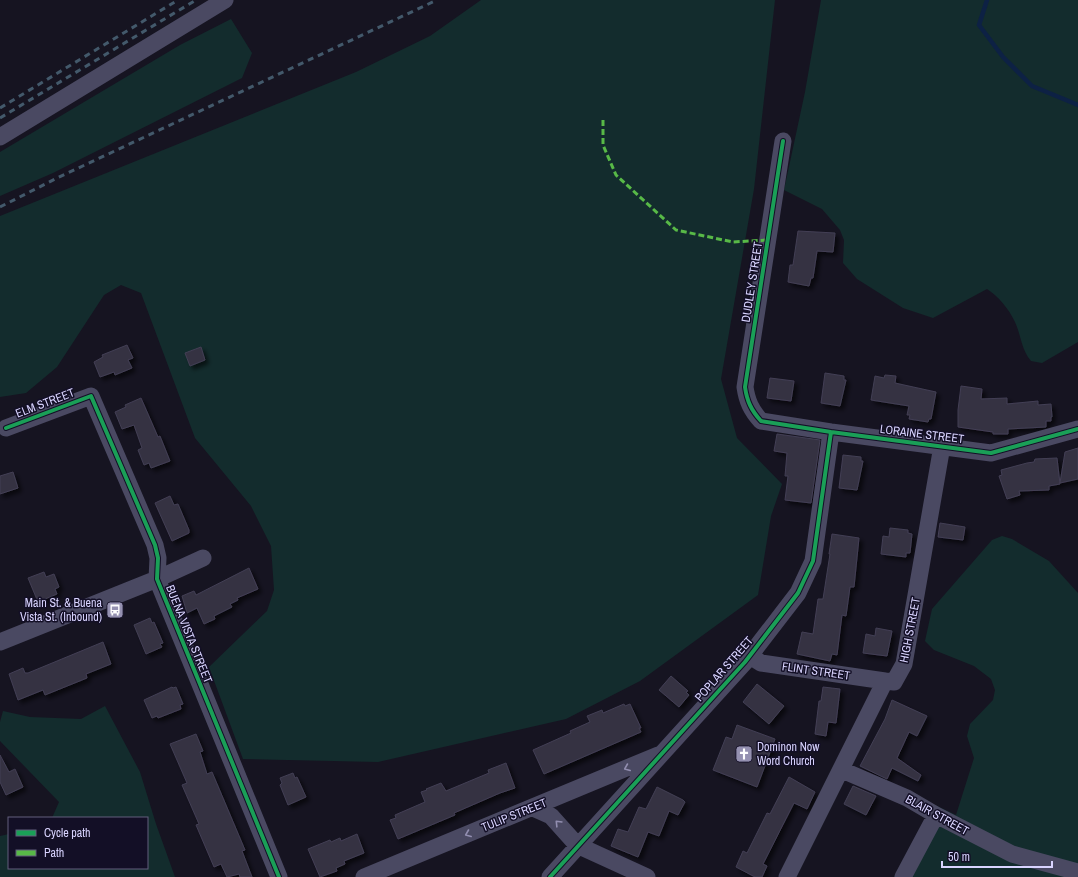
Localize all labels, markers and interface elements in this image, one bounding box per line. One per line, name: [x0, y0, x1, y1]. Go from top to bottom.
street label: DUDLEY STREET: [738, 241, 766, 323]
street label: ELM STREET: [13, 384, 77, 422]
street label: LORAINE STREET: [879, 421, 965, 447]
street label: BUENA VISTA STREET: [162, 582, 216, 686]
place label: Main St. & Buena Vista St. (Inbound): [20, 595, 103, 625]
street label: HIGH STREET: [896, 596, 924, 664]
bus stop icon: Main St. & Buena Vista St. (Inbound): [105, 600, 125, 620]
street label: POPLAR STREET: [691, 633, 757, 705]
street label: FLINT STREET: [781, 658, 851, 684]
place label: Dominon Now Word Church: [757, 739, 820, 769]
church icon: Dominon Now Word Church: [734, 744, 754, 764]
one-way arrow: [624, 763, 632, 771]
street label: BLAIR STREET: [903, 791, 971, 839]
street label: TULIP STREET: [479, 795, 549, 835]
legend: [8, 817, 148, 869]
one-way arrow: [555, 820, 562, 828]
text: Cycle path: [44, 825, 91, 841]
one-way arrow: [465, 829, 473, 837]
scale bar: [942, 843, 1052, 869]
text: Path: [44, 845, 64, 861]
text: 50 m: [948, 849, 970, 865]

